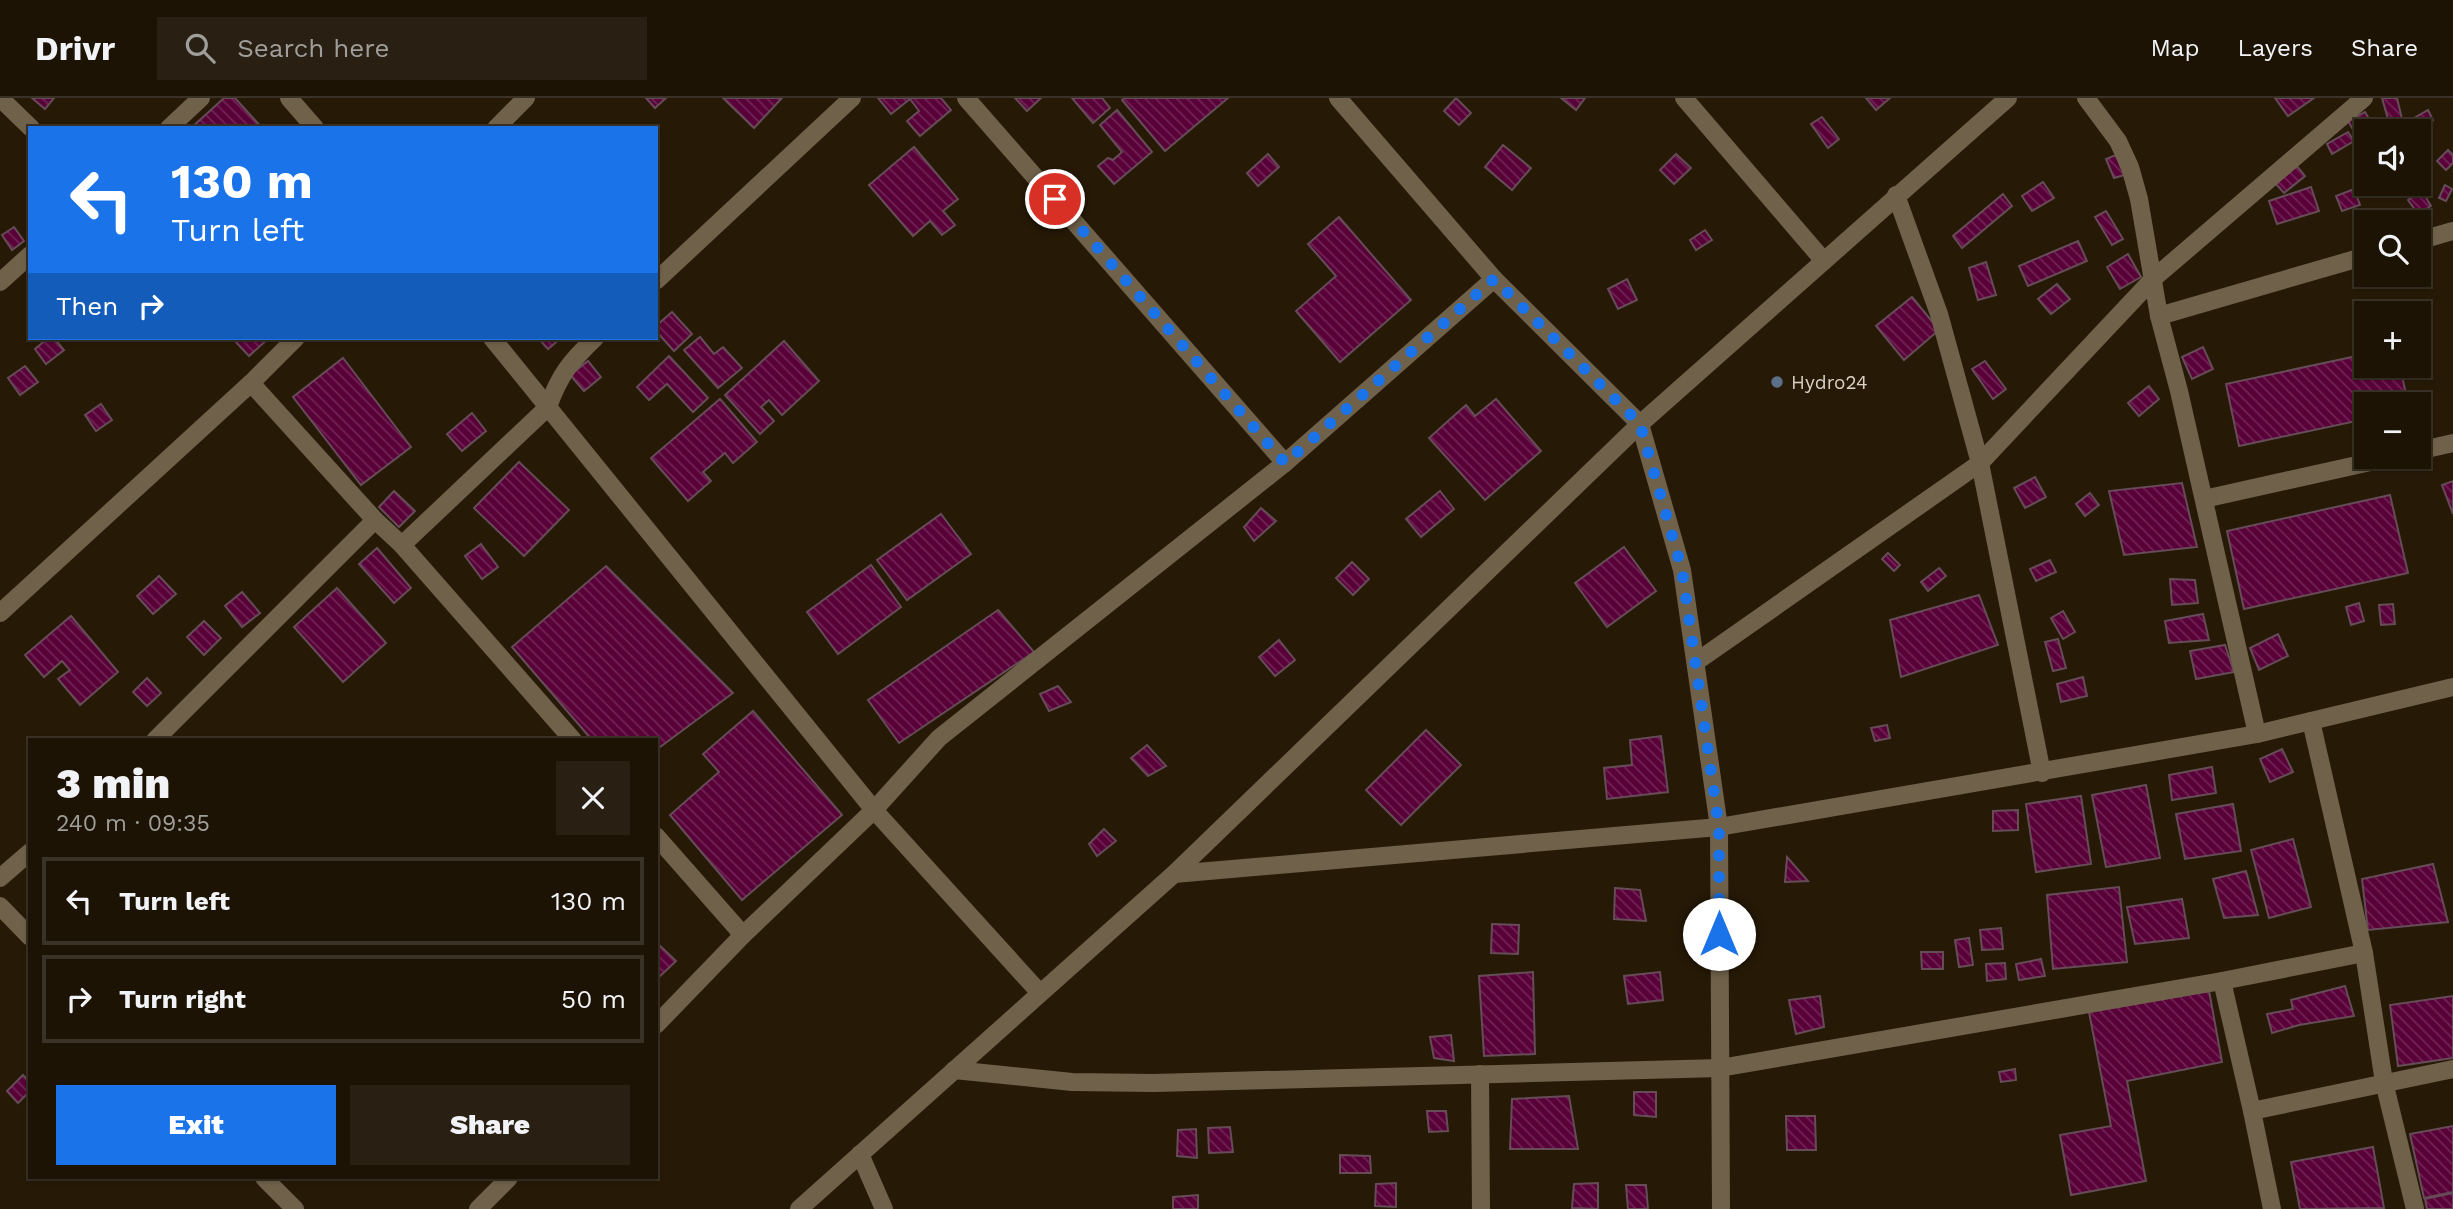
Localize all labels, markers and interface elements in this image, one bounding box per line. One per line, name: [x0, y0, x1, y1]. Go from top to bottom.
search box: [157, 17, 647, 80]
text: Drivr: [35, 29, 115, 68]
icon: search: [181, 29, 219, 67]
text: Search here: [237, 33, 390, 63]
text: Map: [2151, 34, 2199, 62]
text: Layers: [2237, 34, 2313, 62]
text: Share: [2351, 34, 2418, 62]
map controls: [2354, 119, 2431, 469]
button: sound: [2354, 119, 2431, 196]
text: 130 m: [171, 152, 313, 210]
icon: left: [56, 154, 147, 245]
pin: [1025, 169, 1085, 229]
icon: arrive: [1036, 180, 1074, 218]
button: search: [2354, 210, 2431, 287]
text: Turn left: [171, 211, 304, 249]
icon: right: [132, 287, 170, 325]
text: Then: [56, 291, 118, 321]
button: +: [2354, 301, 2431, 378]
place label: Hydro24: [1791, 371, 1868, 394]
marker: Hydro24: [1769, 374, 1785, 390]
button: −: [2354, 392, 2431, 469]
text: 3 min: [56, 759, 170, 808]
button: close: [556, 761, 630, 835]
text: 240 m · 09:35: [56, 810, 210, 837]
icon: left: [60, 882, 98, 920]
text: Turn left: [119, 886, 230, 916]
text: 130 m: [551, 886, 626, 916]
position arrow: [1682, 897, 1756, 971]
icon: right: [60, 980, 98, 1018]
text: Turn right: [119, 984, 246, 1014]
text: 50 m: [561, 984, 626, 1014]
button: Exit: [56, 1085, 336, 1165]
button: Share: [350, 1085, 630, 1165]

